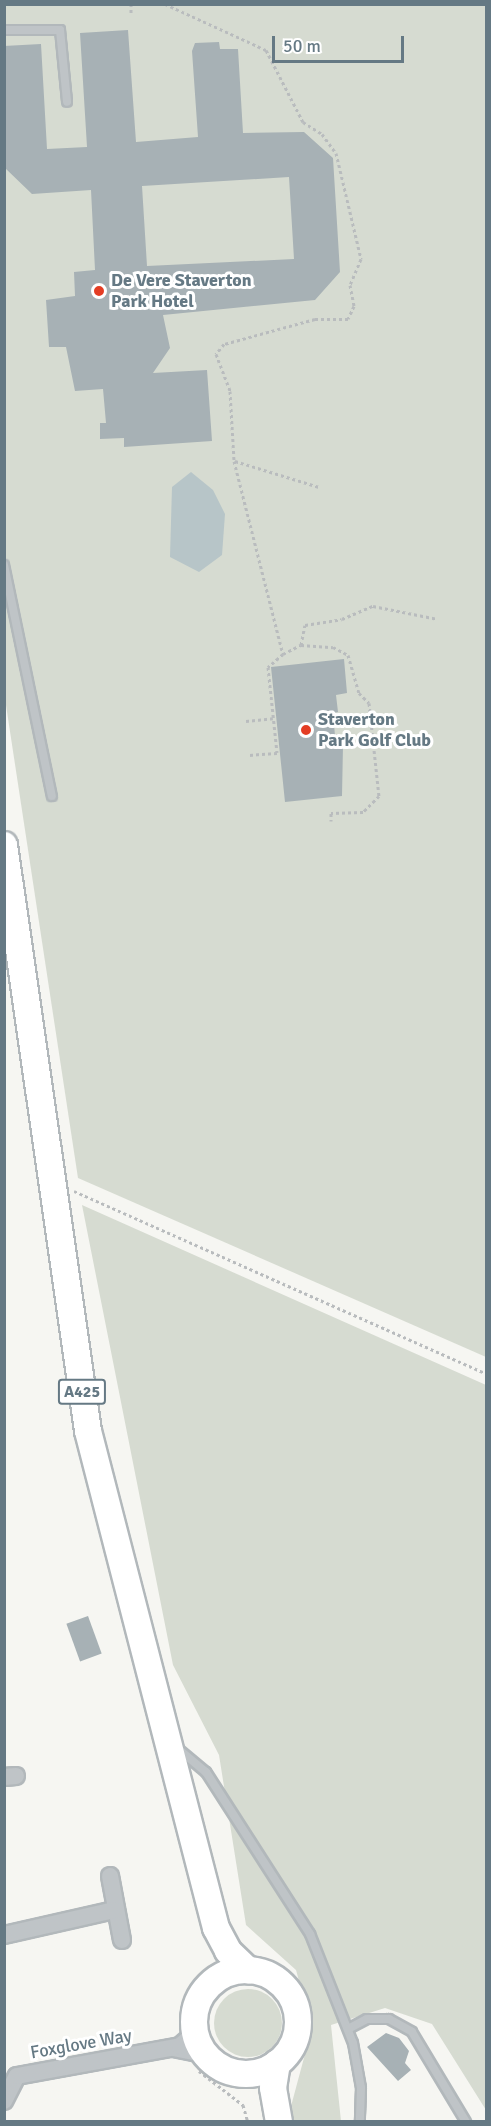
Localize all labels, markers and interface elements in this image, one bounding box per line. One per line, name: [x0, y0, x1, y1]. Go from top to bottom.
scale bar: [275, 24, 407, 62]
text: 50 m: [283, 35, 321, 57]
place label: De Vere Staverton Park Hotel: [111, 270, 251, 312]
marker: De Vere Staverton Park Hotel: [92, 284, 106, 298]
place label: Staverton Park Golf Club: [318, 709, 431, 752]
marker: Staverton Park Golf Club: [299, 723, 313, 737]
road number: A425: [56, 1379, 107, 1405]
street label: Foxglove Way: [29, 2024, 133, 2064]

